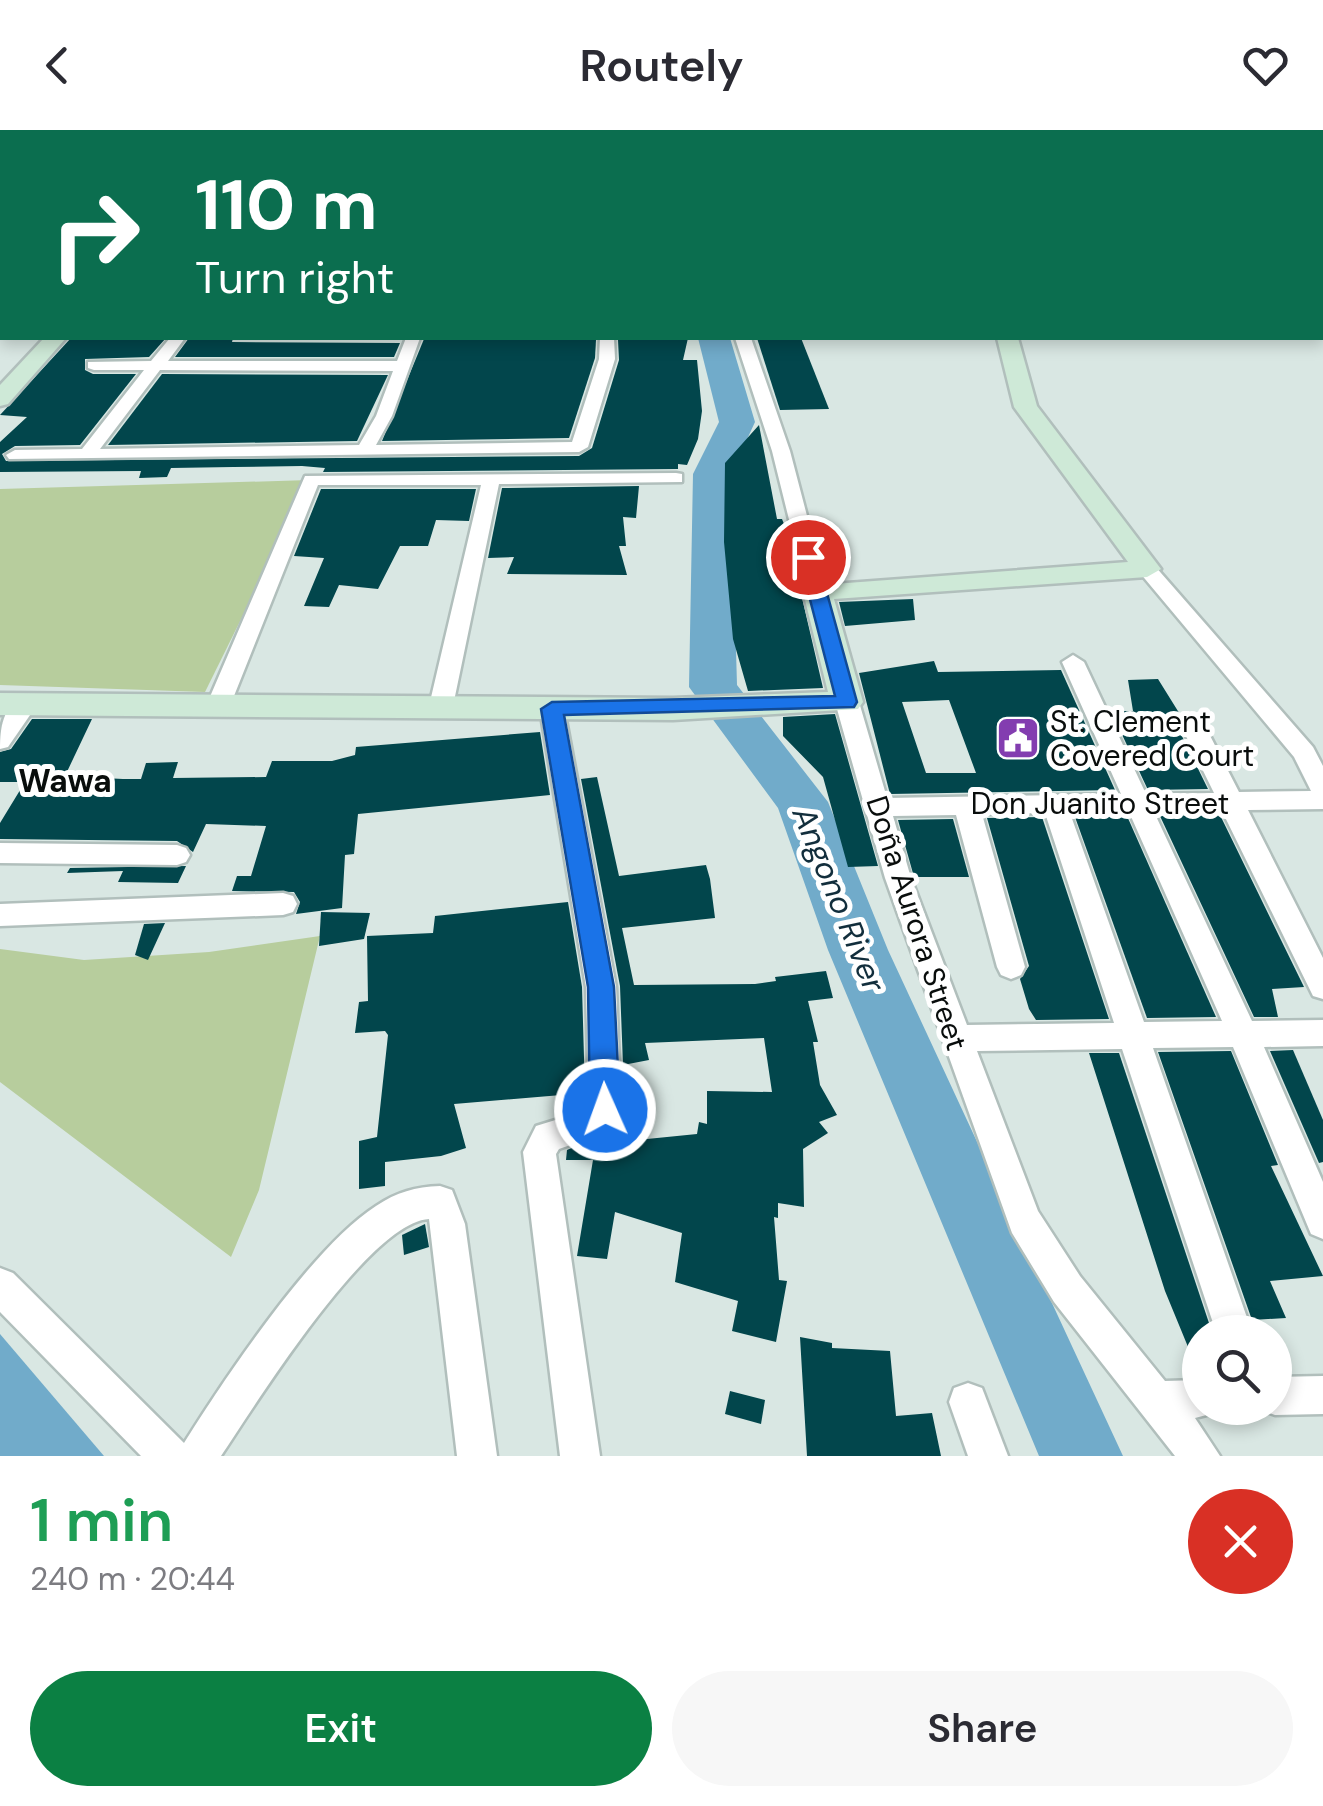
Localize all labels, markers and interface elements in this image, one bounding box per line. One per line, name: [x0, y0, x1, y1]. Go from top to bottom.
text: Routely: [580, 36, 743, 95]
icon: back: [30, 38, 85, 93]
icon: heart: [1238, 38, 1293, 93]
text: 110 m: [195, 160, 378, 251]
icon: right: [30, 170, 160, 300]
text: Turn right: [195, 248, 394, 307]
pin: [766, 515, 851, 600]
icon: arrive: [781, 530, 836, 585]
place label: St. Clement Covered Court: [1050, 702, 1254, 775]
public building icon: St. Clement Covered Court: [995, 715, 1041, 761]
district label: Wawa: [18, 760, 112, 802]
street label: Don Juanito Street: [971, 784, 1229, 823]
street label: Doña Aurora Street: [857, 791, 977, 1055]
water label: Angono River: [782, 799, 896, 999]
position arrow: [553, 1058, 657, 1162]
map controls: [1182, 1315, 1292, 1425]
button: search: [1182, 1315, 1292, 1425]
text: 1 min: [30, 1481, 173, 1560]
button: close: [1188, 1489, 1293, 1594]
text: 240 m · 20:44: [30, 1558, 235, 1600]
button: Exit: [30, 1671, 652, 1786]
button: Share: [672, 1671, 1293, 1786]

